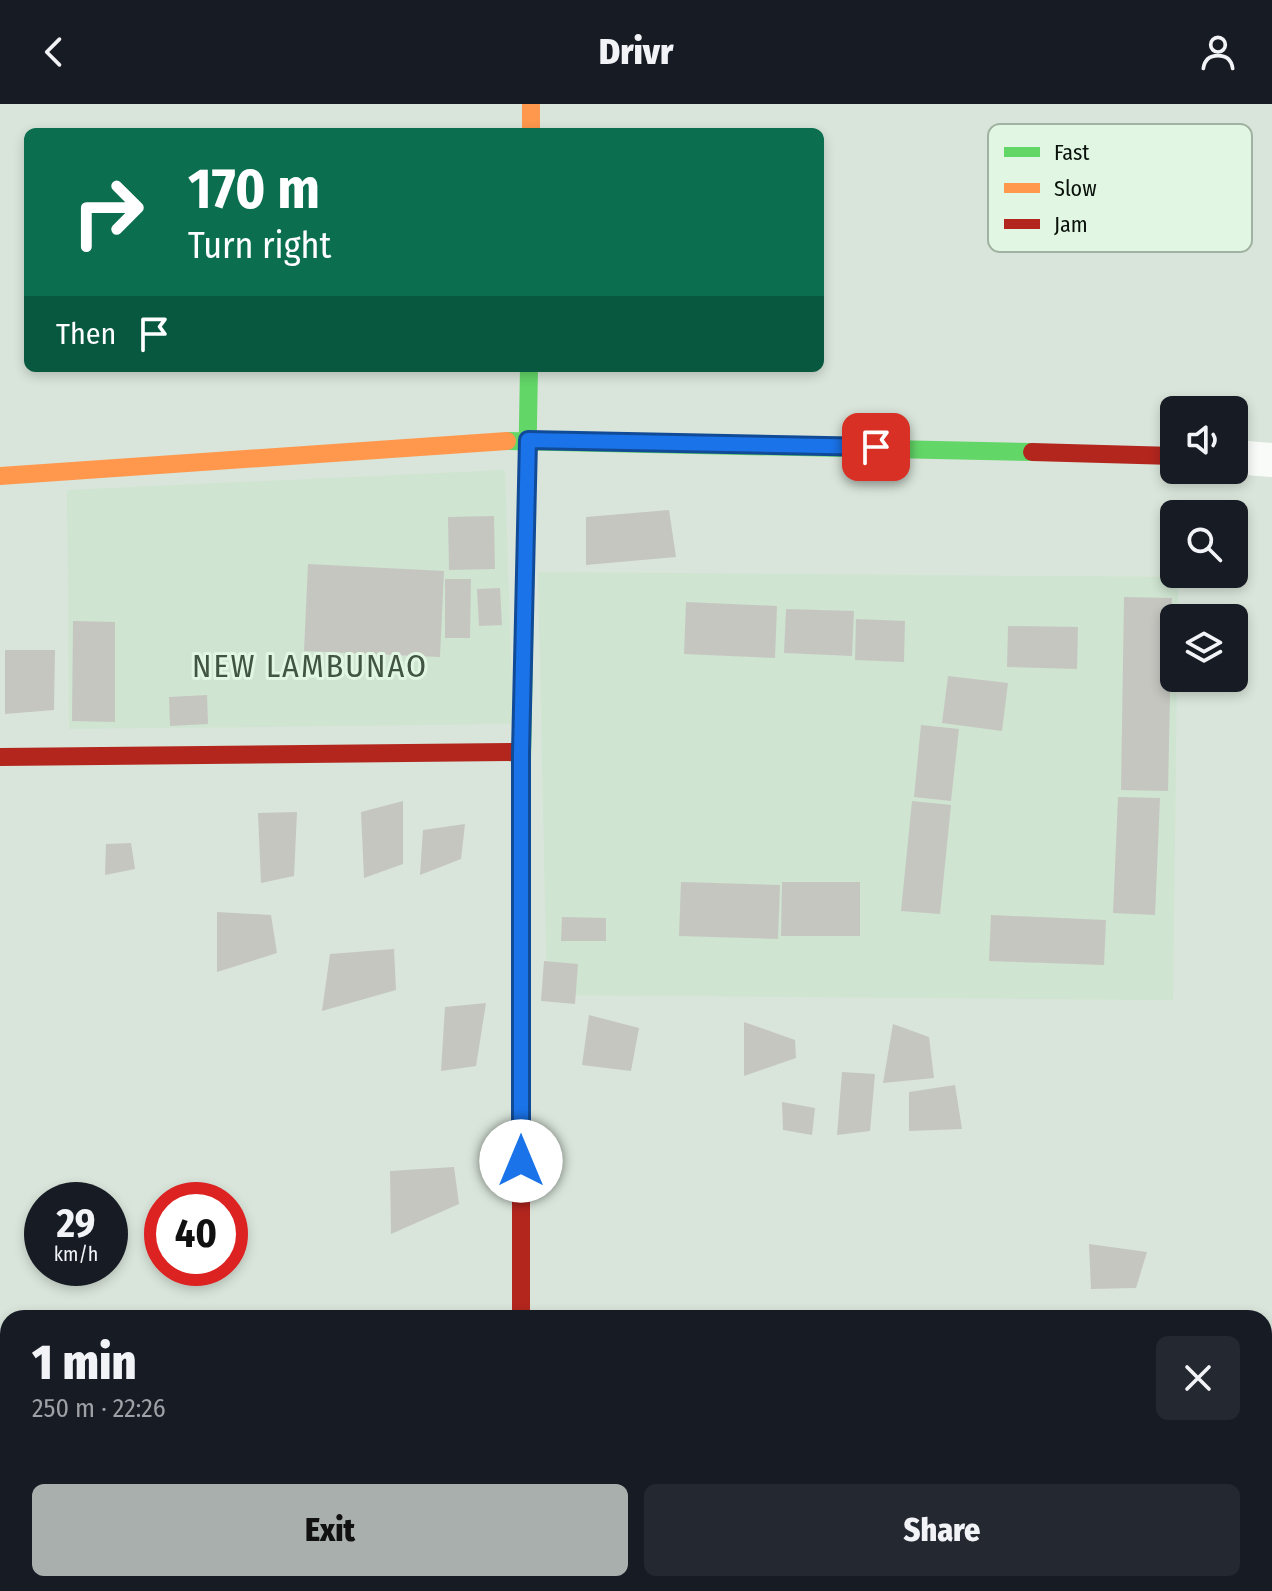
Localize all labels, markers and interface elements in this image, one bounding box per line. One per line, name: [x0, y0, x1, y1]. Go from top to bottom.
icon: back: [32, 30, 76, 74]
text: Drivr: [599, 30, 673, 74]
icon: person: [1196, 30, 1240, 74]
legend: [988, 124, 1252, 252]
text: Fast: [1054, 139, 1090, 166]
text: 170 m: [188, 156, 320, 223]
icon: right: [56, 160, 160, 264]
text: Slow: [1054, 175, 1097, 202]
text: Jam: [1054, 211, 1088, 238]
text: Turn right: [188, 224, 331, 268]
icon: arrive: [132, 312, 176, 356]
text: Then: [56, 316, 116, 352]
map controls: [1160, 396, 1248, 692]
button: sound: [1160, 396, 1248, 484]
pin: [842, 413, 910, 481]
icon: arrive: [854, 425, 898, 469]
button: search: [1160, 500, 1248, 588]
button: layers: [1160, 604, 1248, 692]
district label: NEW LAMBUNAO: [192, 647, 428, 685]
position arrow: [479, 1119, 563, 1203]
speed limit sign: 40: [144, 1182, 248, 1286]
text: 29: [56, 1200, 95, 1248]
text: km/h: [54, 1242, 98, 1266]
text: 1 min: [32, 1334, 136, 1392]
button: close: [1156, 1336, 1240, 1420]
text: 250 m · 22:26: [32, 1393, 166, 1424]
button: Exit: [32, 1484, 628, 1576]
button: Share: [644, 1484, 1240, 1576]

